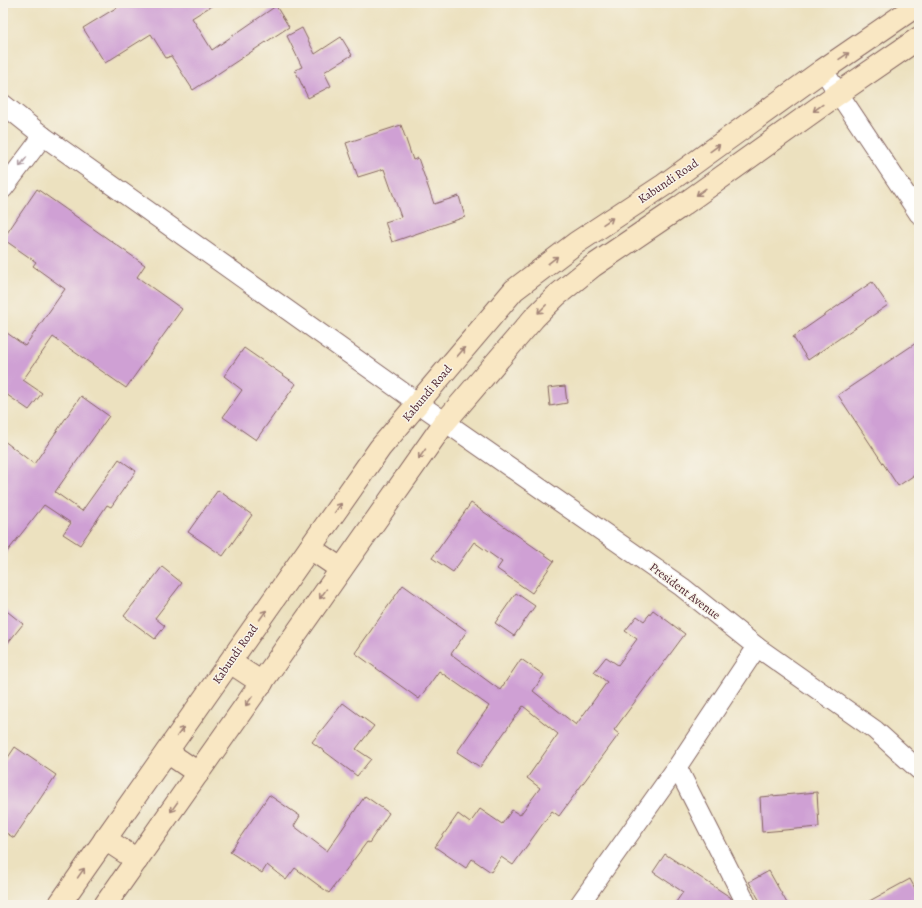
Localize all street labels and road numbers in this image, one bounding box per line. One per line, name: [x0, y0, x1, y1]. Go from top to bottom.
street label: Kabundi Road: [635, 155, 702, 207]
street label: Kabundi Road: [399, 361, 456, 425]
street label: President Avenue: [646, 559, 724, 623]
street label: Kabundi Road: [209, 621, 262, 687]

